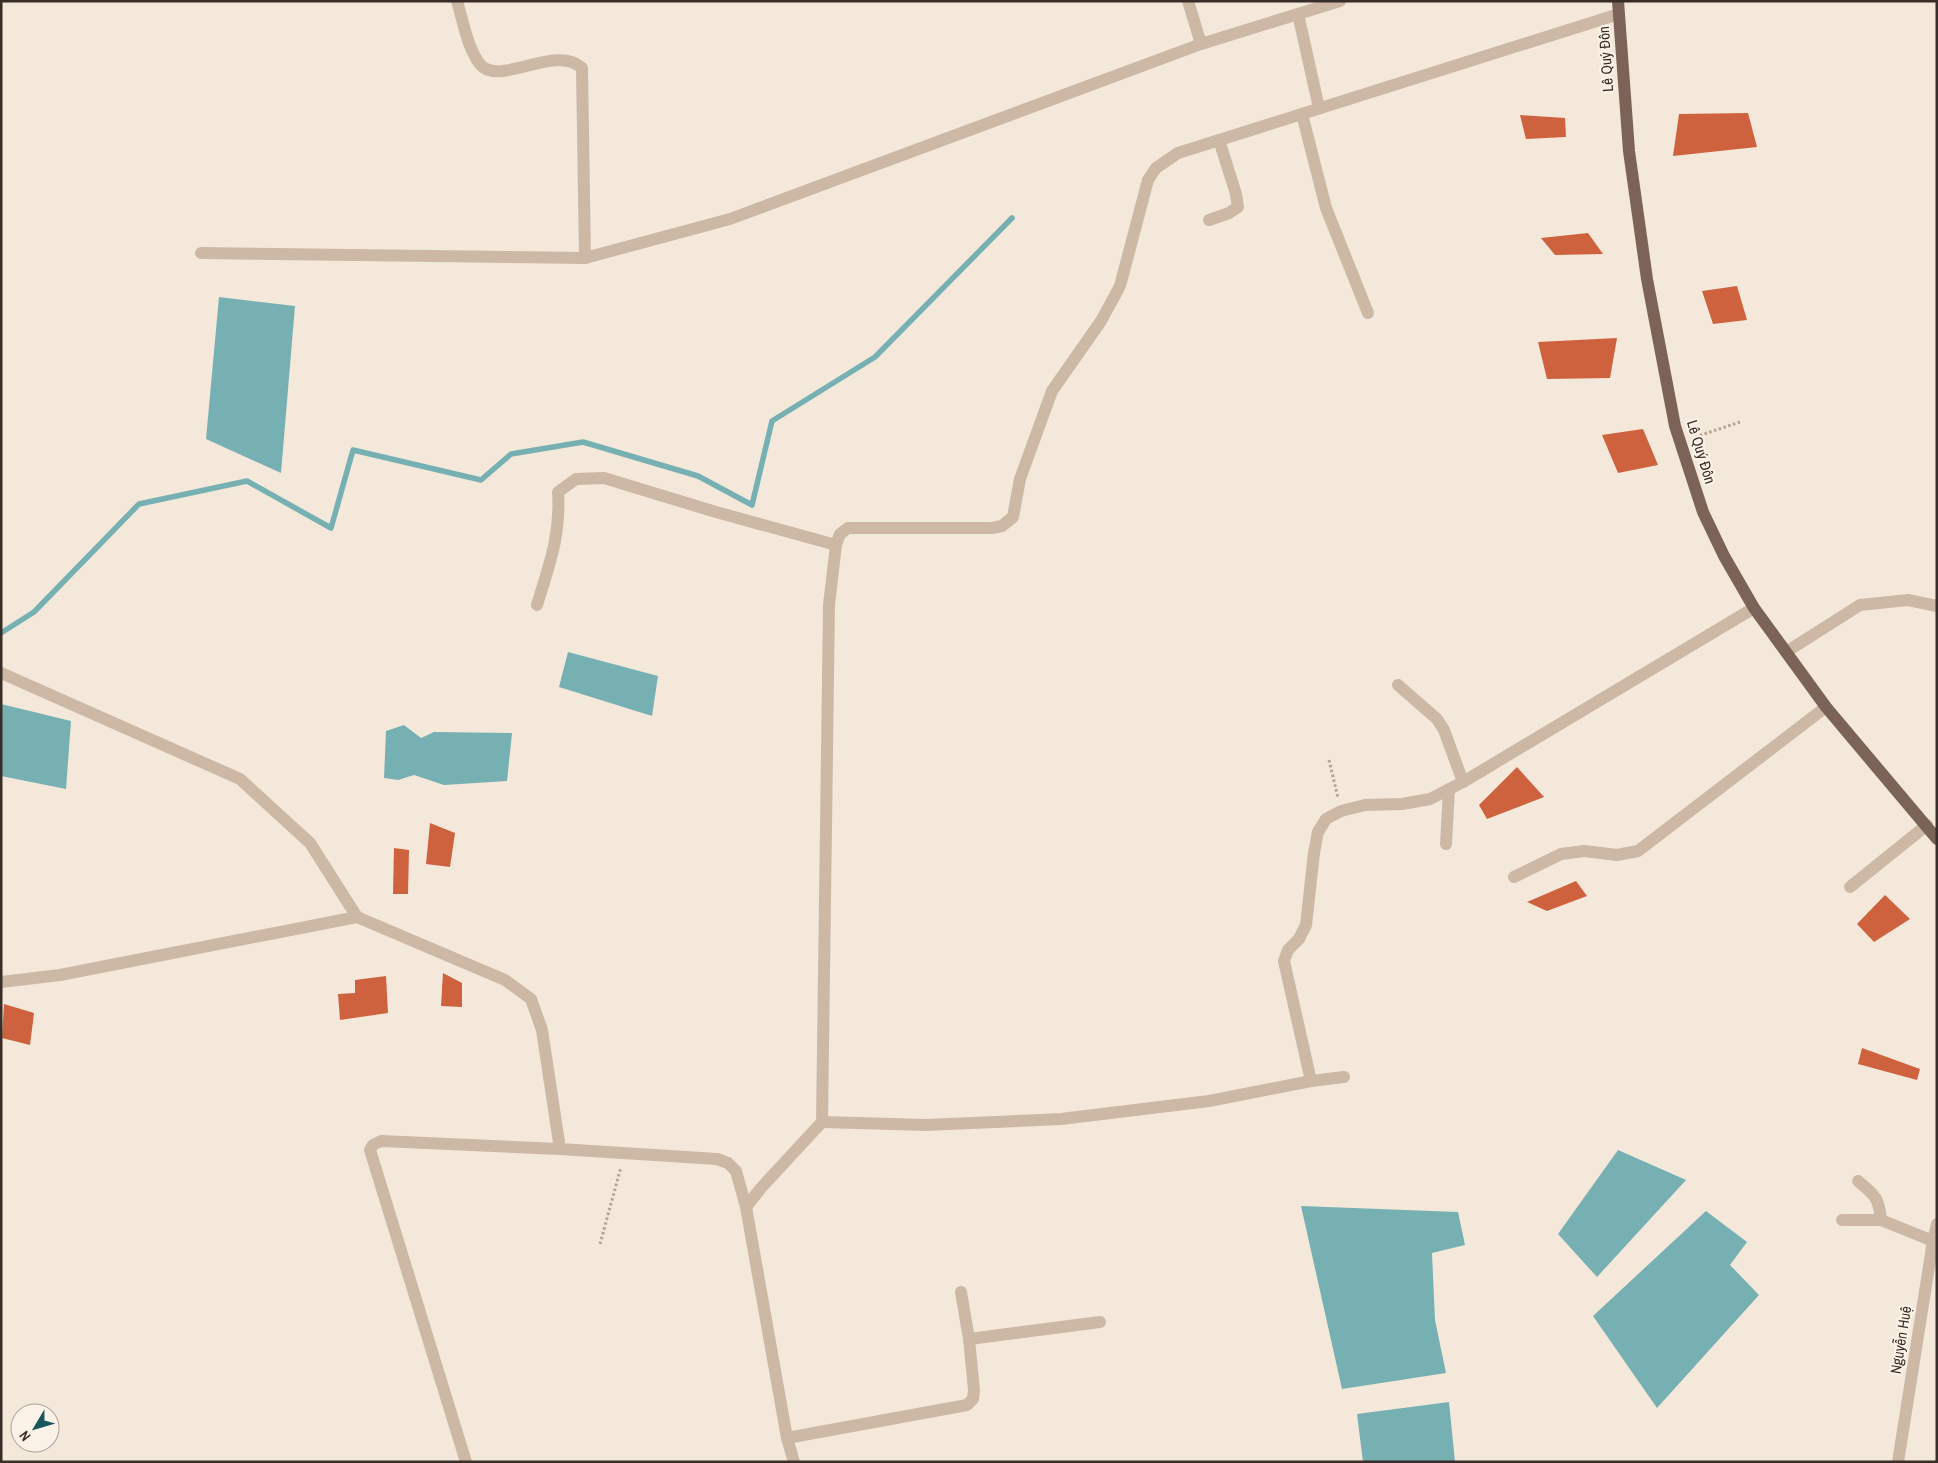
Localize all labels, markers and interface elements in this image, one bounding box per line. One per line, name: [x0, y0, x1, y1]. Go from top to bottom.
street label: Lê Quý Đôn: [1593, 26, 1618, 93]
street label: Lê Quý Đôn: [1682, 417, 1721, 486]
street label: Nguyễn Huệ: [1885, 1304, 1916, 1375]
north arrow: [10, 1403, 60, 1453]
text: N: [15, 1427, 34, 1445]

